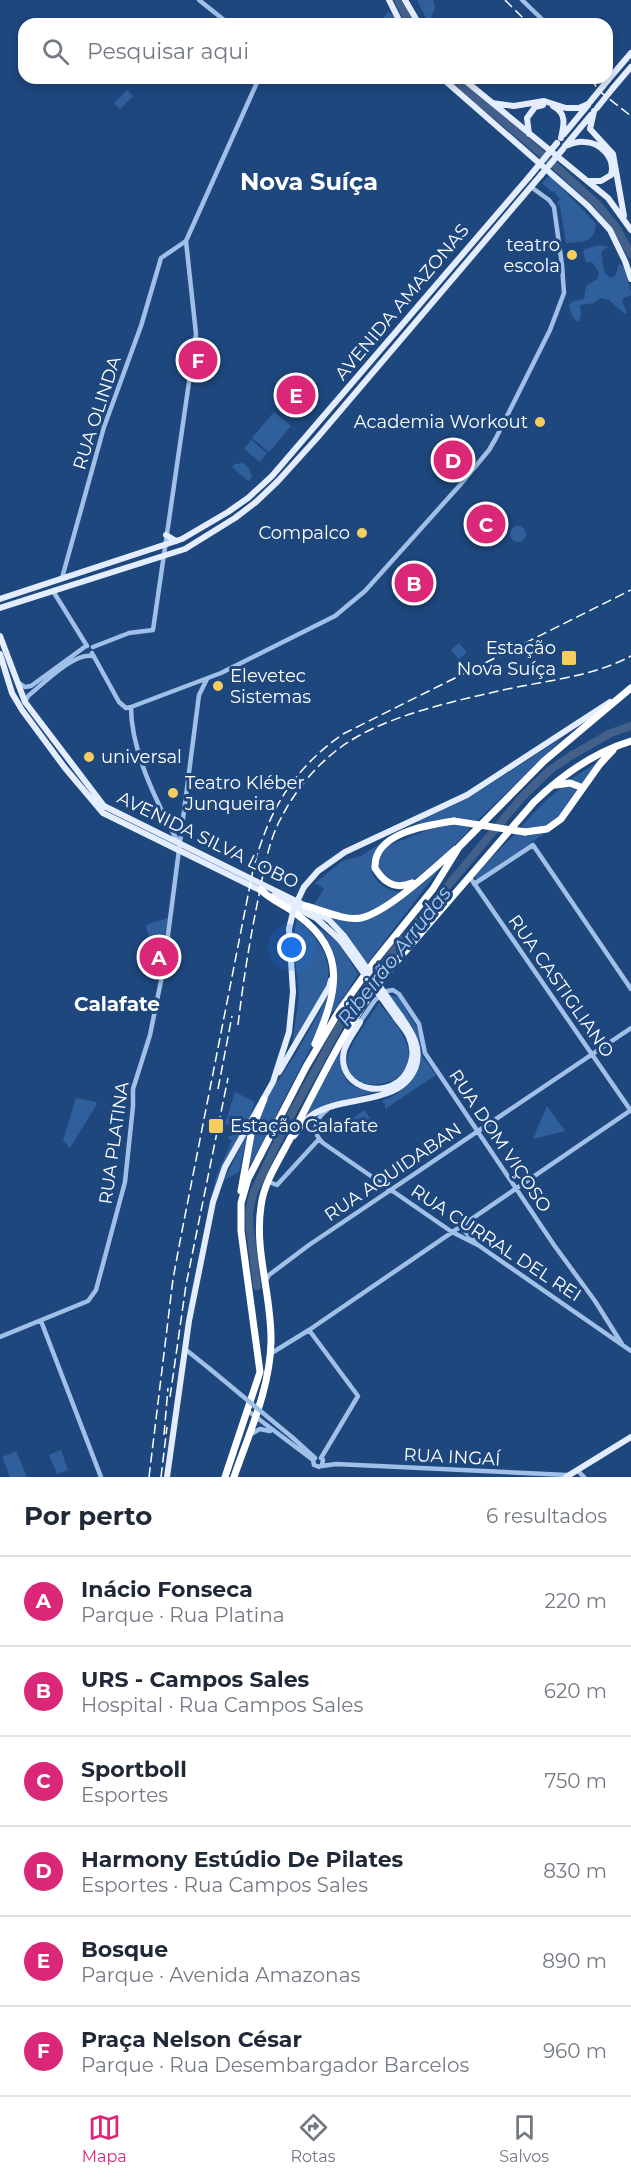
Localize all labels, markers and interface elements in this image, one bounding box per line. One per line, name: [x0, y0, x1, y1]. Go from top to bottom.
search box: [18, 18, 613, 84]
icon: search: [39, 35, 72, 68]
text: Pesquisar aqui: [87, 38, 249, 65]
district label: Nova Suíça: [240, 167, 378, 196]
street label: AVENIDA AMAZONAS: [330, 219, 474, 385]
place label: teatro escola: [504, 234, 560, 277]
marker: teatro escola: [565, 248, 579, 262]
pin: F: [178, 338, 218, 382]
street label: RUA OLINDA: [68, 353, 126, 473]
pin: E: [276, 372, 316, 418]
place label: Academia Workout: [354, 411, 528, 433]
marker: Academia Workout: [533, 415, 547, 429]
pin: D: [434, 438, 472, 482]
pin: C: [466, 502, 506, 546]
place label: Compalco: [258, 522, 350, 544]
marker: Compalco: [355, 526, 369, 540]
pin: B: [394, 560, 434, 606]
place label: Estação Nova Suíça: [457, 637, 556, 680]
marker: Estação Nova Suíça: [560, 649, 578, 667]
place label: Elevetec Sistemas: [230, 665, 311, 708]
marker: Elevetec Sistemas: [211, 679, 225, 693]
place label: universal: [101, 746, 182, 768]
marker: universal: [82, 750, 96, 764]
place label: Teatro Kléber Junqueira: [184, 772, 305, 815]
marker: Teatro Kléber Junqueira: [166, 786, 180, 800]
street label: AVENIDA SILVA LOBO: [114, 787, 302, 893]
water label: Ribeirão Arrudas: [332, 881, 456, 1031]
street label: RUA CASTIGLIANO: [503, 910, 619, 1062]
your location: [277, 933, 306, 962]
pin: A: [140, 934, 178, 980]
district label: Calafate: [74, 992, 160, 1016]
street label: RUA DOM VIÇOSO: [444, 1065, 556, 1217]
street label: RUA PLATINA: [95, 1080, 134, 1206]
place label: Estação Calafate: [230, 1115, 378, 1137]
marker: Estação Calafate: [207, 1117, 225, 1135]
street label: RUA AQUIDABAN: [320, 1118, 466, 1226]
street label: RUA CURRAL DEL REI: [407, 1180, 585, 1306]
street label: RUA INGAÍ: [403, 1443, 502, 1471]
text: Por perto: [24, 1500, 152, 1532]
text: 6 resultados: [486, 1504, 607, 1528]
text: Inácio Fonseca: [81, 1576, 253, 1603]
text: A: [36, 1589, 51, 1613]
text: 220 m: [545, 1589, 607, 1613]
text: Parque · Rua Platina: [81, 1603, 285, 1627]
text: URS - Campos Sales: [81, 1666, 309, 1693]
text: B: [36, 1679, 51, 1703]
text: 620 m: [544, 1679, 607, 1703]
text: Hospital · Rua Campos Sales: [81, 1693, 363, 1717]
text: Sportboll: [81, 1756, 187, 1783]
text: C: [36, 1769, 51, 1793]
text: 750 m: [545, 1769, 607, 1793]
text: Esportes: [81, 1783, 168, 1807]
text: Harmony Estúdio De Pilates: [81, 1846, 403, 1873]
text: D: [35, 1859, 52, 1883]
text: 830 m: [543, 1859, 607, 1883]
text: Esportes · Rua Campos Sales: [81, 1873, 368, 1897]
text: Bosque: [81, 1936, 168, 1963]
text: E: [37, 1949, 50, 1973]
text: 890 m: [542, 1949, 607, 1973]
text: Parque · Avenida Amazonas: [81, 1963, 360, 1987]
text: Praça Nelson César: [81, 2026, 302, 2053]
text: F: [37, 2039, 50, 2063]
text: 960 m: [543, 2039, 607, 2063]
text: Parque · Rua Desembargador Barcelos: [81, 2053, 469, 2077]
tab: Mapa: [82, 2111, 127, 2166]
tab: Rotas: [291, 2111, 336, 2166]
tab: Salvos: [499, 2111, 549, 2166]

